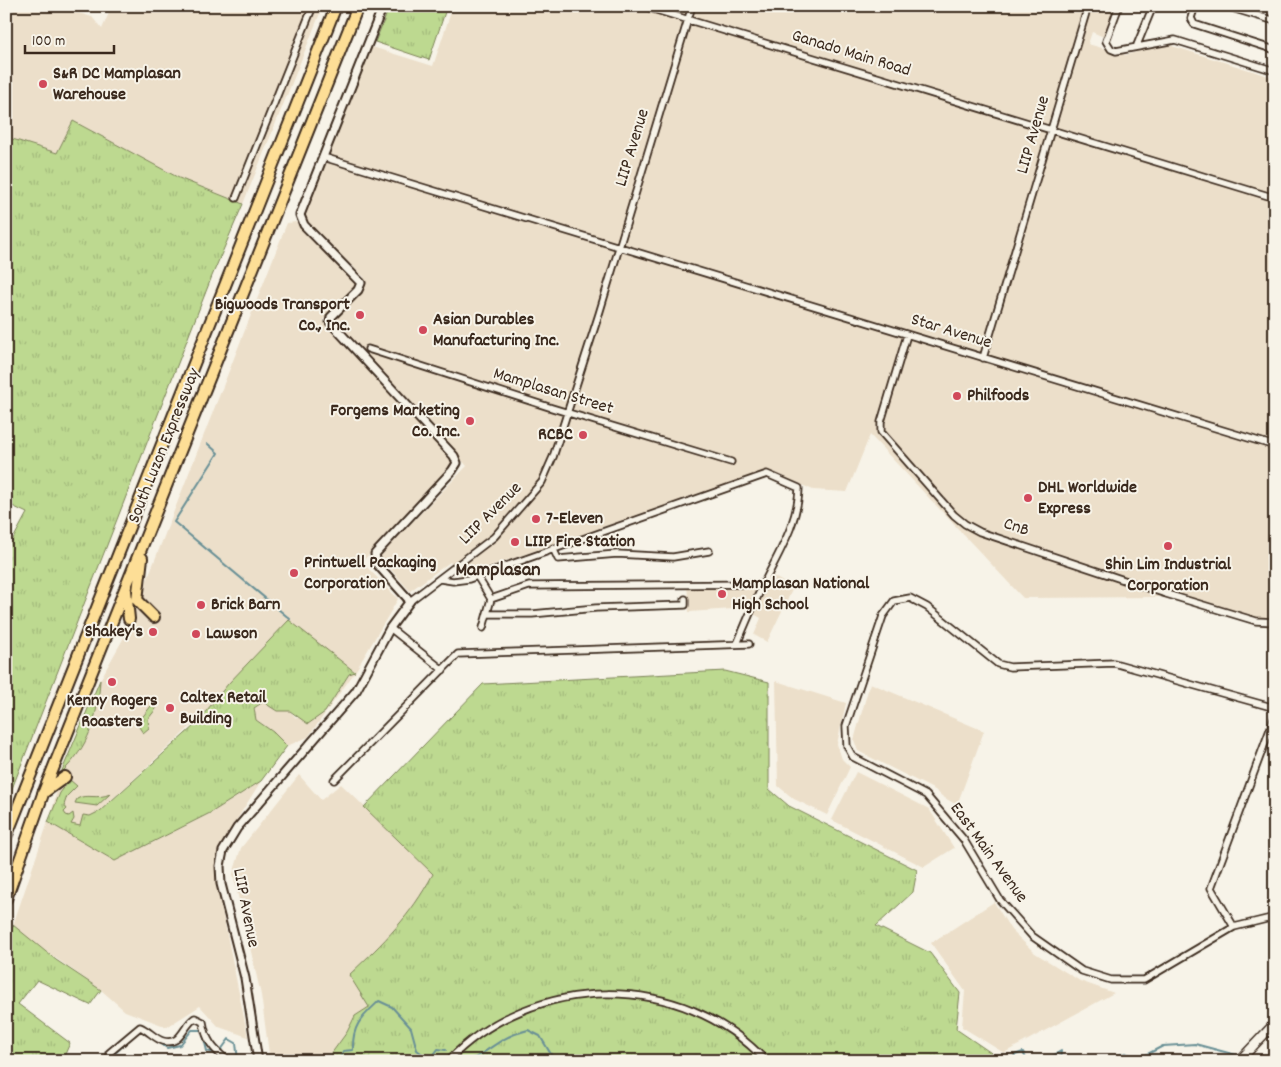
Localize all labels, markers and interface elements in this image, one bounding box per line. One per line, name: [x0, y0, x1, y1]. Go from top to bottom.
scale bar: [25, 22, 114, 54]
street label: Ganado Main Road: [788, 24, 914, 84]
text: 100 m: [32, 31, 65, 53]
place label: S&R DC Mamplasan Warehouse: [53, 62, 181, 108]
marker: S&R DC Mamplasan Warehouse: [37, 78, 49, 90]
street label: LIIP Avenue: [1011, 93, 1057, 177]
street label: LIIP Avenue: [609, 106, 657, 190]
place label: Bigwoods Transport Co., Inc.: [215, 293, 350, 339]
place label: Asian Durables Manufacturing Inc.: [433, 308, 559, 354]
street label: Star Avenue: [908, 308, 994, 356]
marker: Bigwoods Transport Co., Inc.: [354, 309, 366, 321]
marker: Asian Durables Manufacturing Inc.: [417, 324, 429, 336]
street label: Mamplasan Street: [490, 362, 617, 422]
street label: South Luzon Expressway: [122, 364, 208, 527]
place label: Philfoods: [967, 384, 1030, 409]
marker: Philfoods: [951, 390, 963, 402]
place label: Forgems Marketing Co. Inc.: [330, 399, 460, 445]
marker: Forgems Marketing Co. Inc.: [464, 415, 476, 427]
place label: RCBC: [538, 423, 573, 448]
marker: RCBC: [577, 429, 589, 441]
place label: DHL Worldwide Express: [1038, 476, 1137, 522]
street label: LIIP Avenue: [454, 477, 528, 551]
marker: DHL Worldwide Express: [1022, 492, 1034, 504]
place label: 7-Eleven: [546, 507, 603, 532]
street label: CnB: [1000, 512, 1032, 544]
marker: 7-Eleven: [530, 513, 542, 525]
place label: LIIP Fire Station: [525, 530, 635, 555]
marker: LIIP Fire Station: [509, 536, 521, 548]
marker: Shin Lim Industrial Corporation: [1162, 540, 1174, 552]
place label: Printwell Packaging Corporation: [304, 551, 436, 597]
place label: Shin Lim Industrial Corporation: [1105, 553, 1232, 599]
district label: Mamplasan: [455, 557, 541, 585]
marker: Printwell Packaging Corporation: [288, 567, 300, 579]
place label: Mamplasan National High School: [732, 572, 870, 618]
marker: Mamplasan National High School: [716, 588, 728, 600]
place label: Brick Barn: [211, 593, 280, 618]
marker: Brick Barn: [195, 599, 207, 611]
place label: Shakey's: [85, 620, 143, 645]
place label: Lawson: [206, 622, 257, 647]
marker: Shakey's: [147, 626, 159, 638]
marker: Lawson: [190, 628, 202, 640]
marker: Kenny Rogers Roasters: [106, 676, 118, 688]
place label: Caltex Retail Building: [180, 686, 267, 732]
place label: Kenny Rogers Roasters: [66, 689, 158, 735]
marker: Caltex Retail Building: [164, 702, 176, 714]
street label: East Main Avenue: [943, 798, 1033, 909]
street label: LIIP Avenue: [225, 866, 265, 950]

